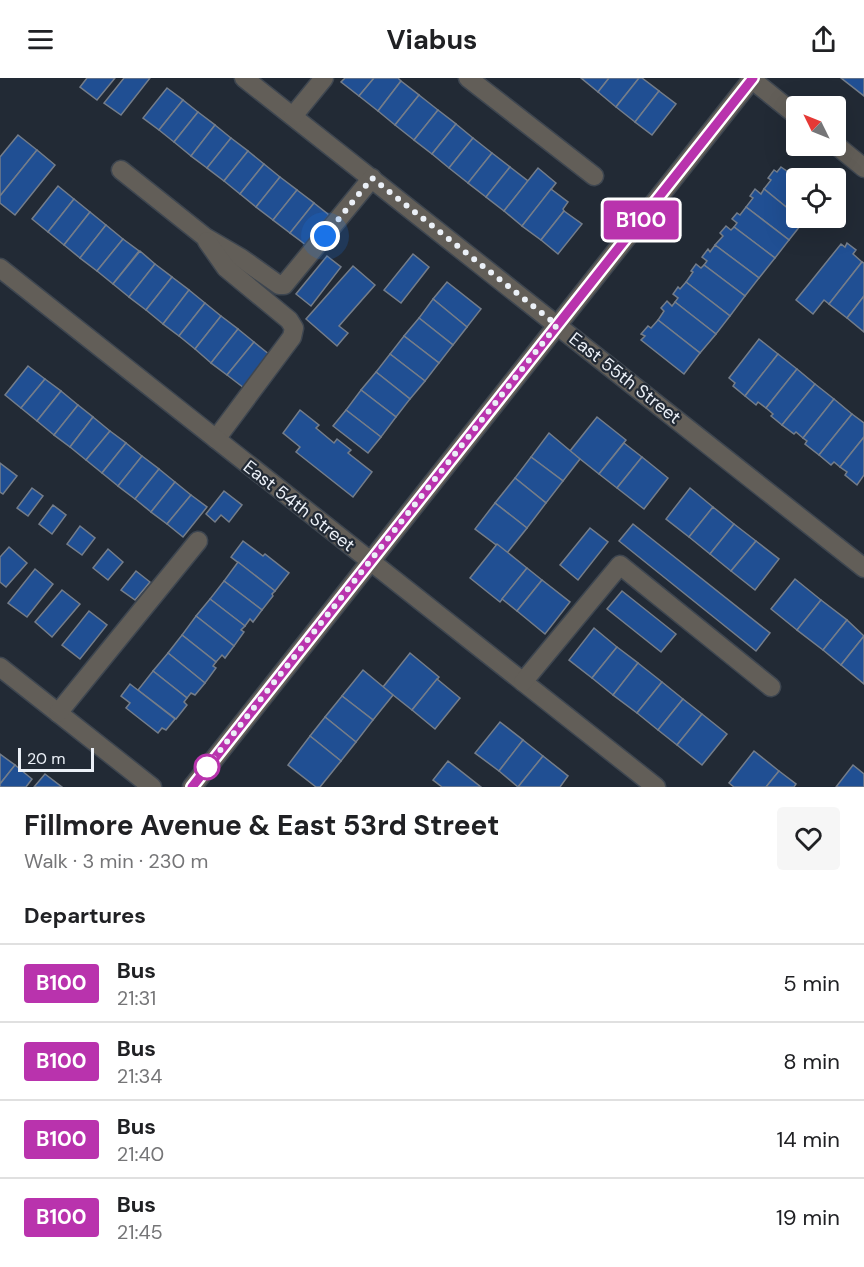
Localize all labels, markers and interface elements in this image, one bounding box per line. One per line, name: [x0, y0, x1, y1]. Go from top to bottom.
text: Viabus: [387, 22, 477, 57]
icon: menu: [24, 23, 57, 56]
icon: share: [807, 23, 840, 56]
north arrow: [786, 96, 846, 156]
map controls: [786, 96, 846, 228]
button: locate: [786, 168, 846, 228]
line badge: B100: [599, 200, 683, 240]
text: B100: [616, 206, 666, 234]
your location: [310, 221, 340, 251]
street label: East 55th Street: [564, 327, 686, 429]
street label: East 54th Street: [238, 455, 360, 557]
scale bar: [18, 745, 94, 772]
text: 20 m: [27, 748, 66, 769]
unlabelled marker: [194, 754, 220, 780]
text: Fillmore Avenue & East 53rd Street: [24, 807, 499, 844]
button: heart: [777, 807, 840, 870]
text: Walk · 3 min · 230 m: [24, 848, 208, 874]
text: Departures: [24, 901, 146, 930]
text: Bus: [117, 956, 156, 985]
text: B100: [36, 969, 87, 997]
text: 5 min: [783, 969, 840, 998]
text: 21:31: [117, 985, 156, 1011]
text: Bus: [117, 1034, 156, 1063]
text: B100: [36, 1047, 87, 1075]
text: 8 min: [783, 1047, 840, 1076]
text: 21:34: [117, 1063, 162, 1089]
text: Bus: [117, 1112, 156, 1141]
text: B100: [36, 1125, 87, 1153]
text: 14 min: [776, 1125, 840, 1154]
text: 21:40: [117, 1141, 164, 1167]
text: Bus: [117, 1190, 156, 1219]
text: B100: [36, 1203, 87, 1231]
text: 19 min: [776, 1203, 840, 1232]
text: 21:45: [117, 1219, 163, 1245]

